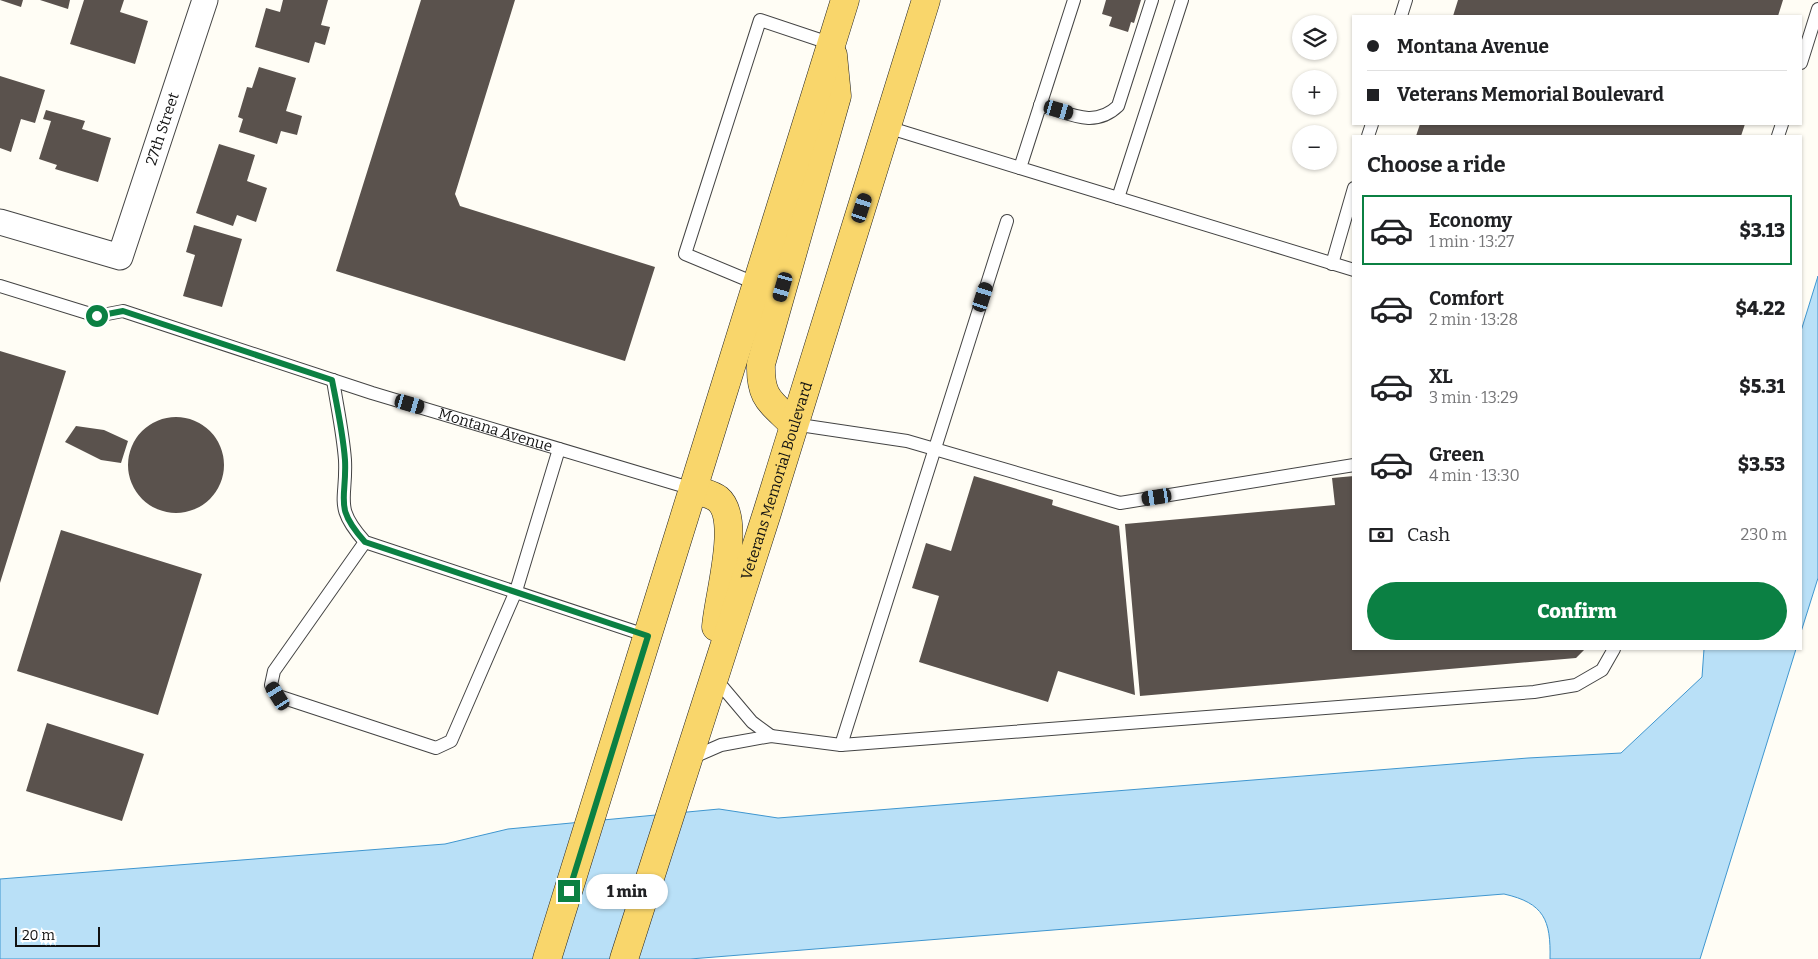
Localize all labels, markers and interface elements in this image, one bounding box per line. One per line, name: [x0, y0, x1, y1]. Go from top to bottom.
map controls: [1292, 15, 1337, 170]
button: layers: [1292, 15, 1337, 60]
text: Montana Avenue: [1397, 35, 1549, 58]
button: +: [1292, 70, 1337, 115]
text: Veterans Memorial Boulevard: [1397, 83, 1664, 106]
street label: 27th Street: [142, 90, 183, 168]
car: [1042, 99, 1075, 121]
button: −: [1292, 125, 1337, 170]
text: Choose a ride: [1367, 151, 1506, 178]
car: [850, 191, 873, 225]
icon: car: [1369, 208, 1414, 253]
text: Economy: [1429, 209, 1512, 232]
text: $3.13: [1740, 219, 1785, 242]
text: 1 min · 13:27: [1429, 232, 1514, 251]
car: [771, 271, 794, 303]
car: [971, 280, 994, 314]
icon: car: [1369, 286, 1414, 331]
text: Comfort: [1429, 287, 1504, 310]
text: $4.22: [1735, 297, 1785, 320]
route start: [86, 305, 108, 327]
text: 2 min · 13:28: [1429, 310, 1518, 329]
icon: car: [1369, 364, 1414, 409]
text: XL: [1429, 365, 1453, 388]
text: $5.31: [1739, 375, 1785, 398]
street label: Veterans Memorial Boulevard: [737, 380, 816, 582]
text: 3 min · 13:29: [1429, 388, 1518, 407]
car: [393, 393, 426, 415]
street label: Montana Avenue: [436, 404, 555, 455]
icon: car: [1369, 442, 1414, 487]
text: Green: [1429, 443, 1484, 466]
text: $3.53: [1738, 453, 1785, 476]
text: 4 min · 13:30: [1429, 466, 1520, 485]
car: [1141, 487, 1172, 507]
icon: cash: [1367, 521, 1395, 549]
text: Cash: [1407, 523, 1450, 546]
text: 230 m: [1740, 525, 1787, 544]
button: Confirm: [1367, 582, 1787, 640]
car: [263, 679, 292, 713]
callout: 1 min: [586, 874, 669, 908]
route end: [558, 880, 580, 902]
text: 1 min: [607, 882, 647, 901]
scale bar: [15, 924, 100, 947]
text: 20 m: [22, 927, 55, 944]

